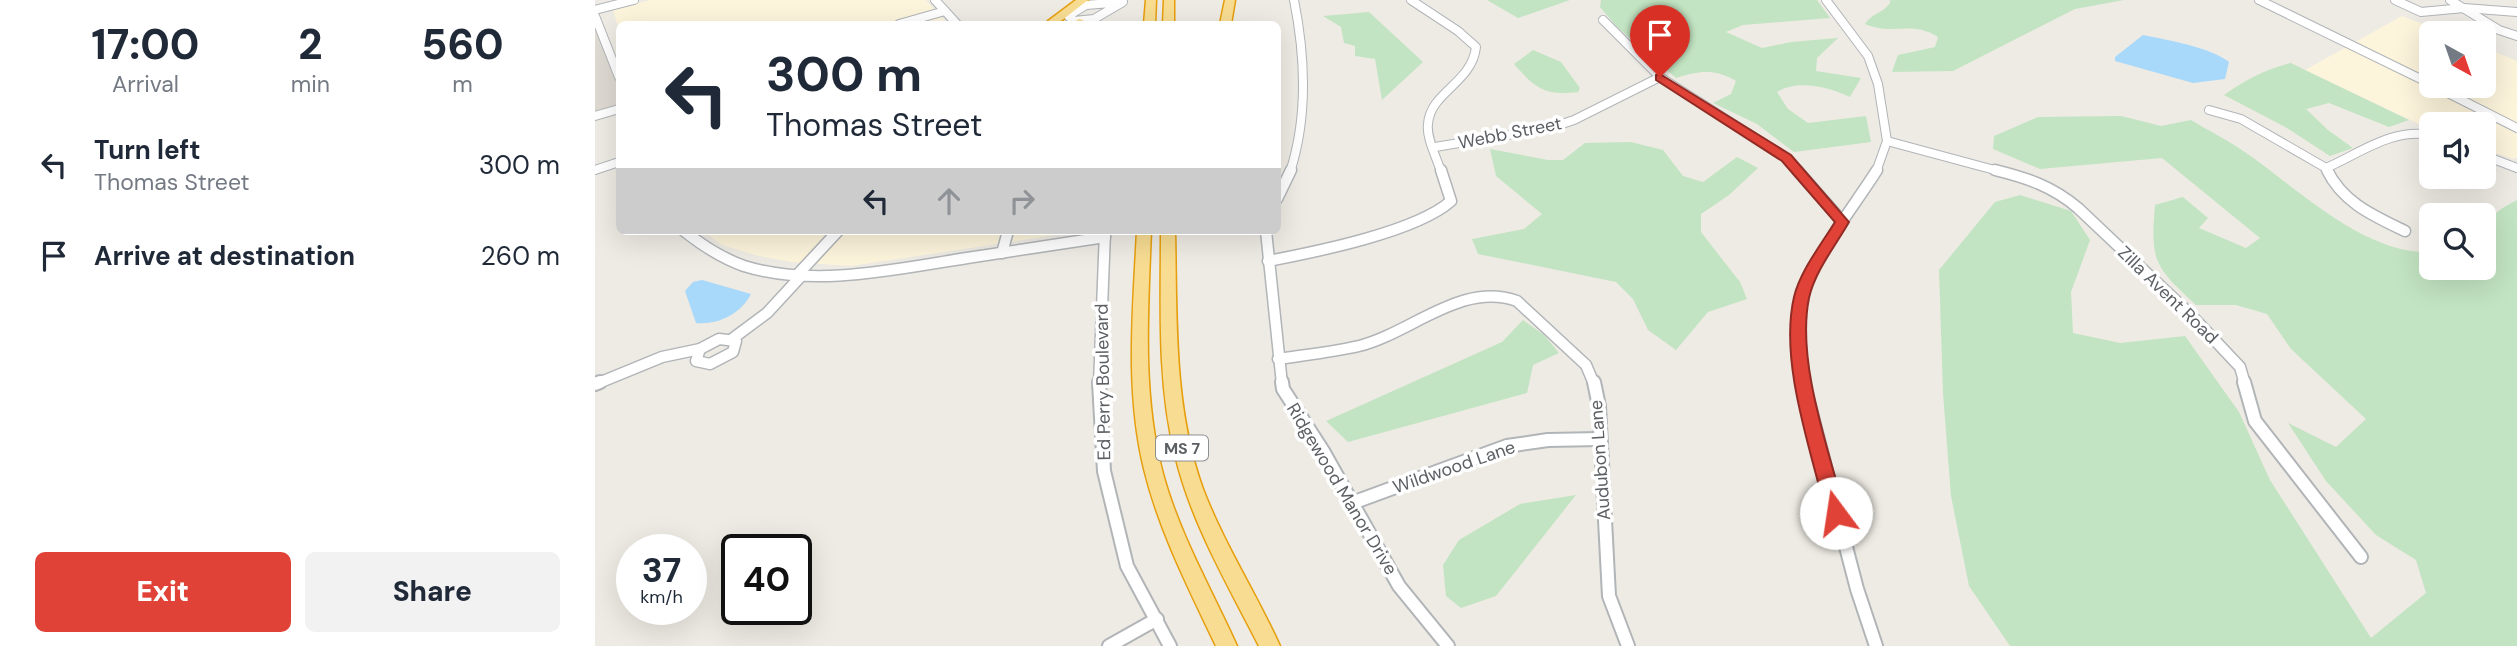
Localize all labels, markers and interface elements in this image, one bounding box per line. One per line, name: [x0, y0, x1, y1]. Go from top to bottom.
pin: [1630, 5, 1690, 77]
icon: arrive: [1641, 16, 1679, 54]
text: 17:00: [91, 17, 200, 72]
text: 2: [298, 17, 323, 72]
text: 560: [421, 17, 504, 72]
north arrow: [2419, 21, 2495, 98]
map controls: [2419, 21, 2496, 280]
text: 300 m: [766, 42, 922, 106]
icon: left: [651, 49, 742, 140]
text: Arrival: [112, 69, 179, 99]
text: min: [291, 69, 330, 99]
text: m: [452, 69, 473, 99]
text: Thomas Street: [766, 104, 983, 146]
street label: Webb Street: [1456, 111, 1564, 155]
button: sound: [2419, 112, 2496, 189]
text: Turn left: [94, 133, 201, 167]
icon: left: [35, 146, 73, 184]
text: 300 m: [479, 148, 560, 182]
text: Thomas Street: [94, 167, 250, 197]
icon: left: [857, 182, 895, 220]
icon: ahead: [930, 182, 968, 220]
icon: right: [1003, 182, 1041, 220]
button: search: [2419, 203, 2496, 280]
icon: arrive: [35, 237, 73, 275]
text: Arrive at destination: [94, 239, 355, 273]
text: 260 m: [481, 239, 560, 273]
street label: Zilla Avent Road: [2113, 241, 2223, 349]
street label: Ed Perry Boulevard: [1090, 303, 1116, 461]
street label: Ridgewood Manor Drive: [1281, 399, 1403, 579]
street label: Audubon Lane: [1584, 399, 1616, 521]
street label: Wildwood Lane: [1390, 435, 1518, 499]
road number: MS 7: [1156, 436, 1208, 461]
position arrow: [1799, 476, 1873, 550]
speed limit sign: 40: [721, 534, 812, 625]
text: 37: [642, 547, 681, 593]
button: Exit: [35, 552, 291, 632]
button: Share: [305, 552, 560, 632]
text: km/h: [640, 585, 683, 609]

